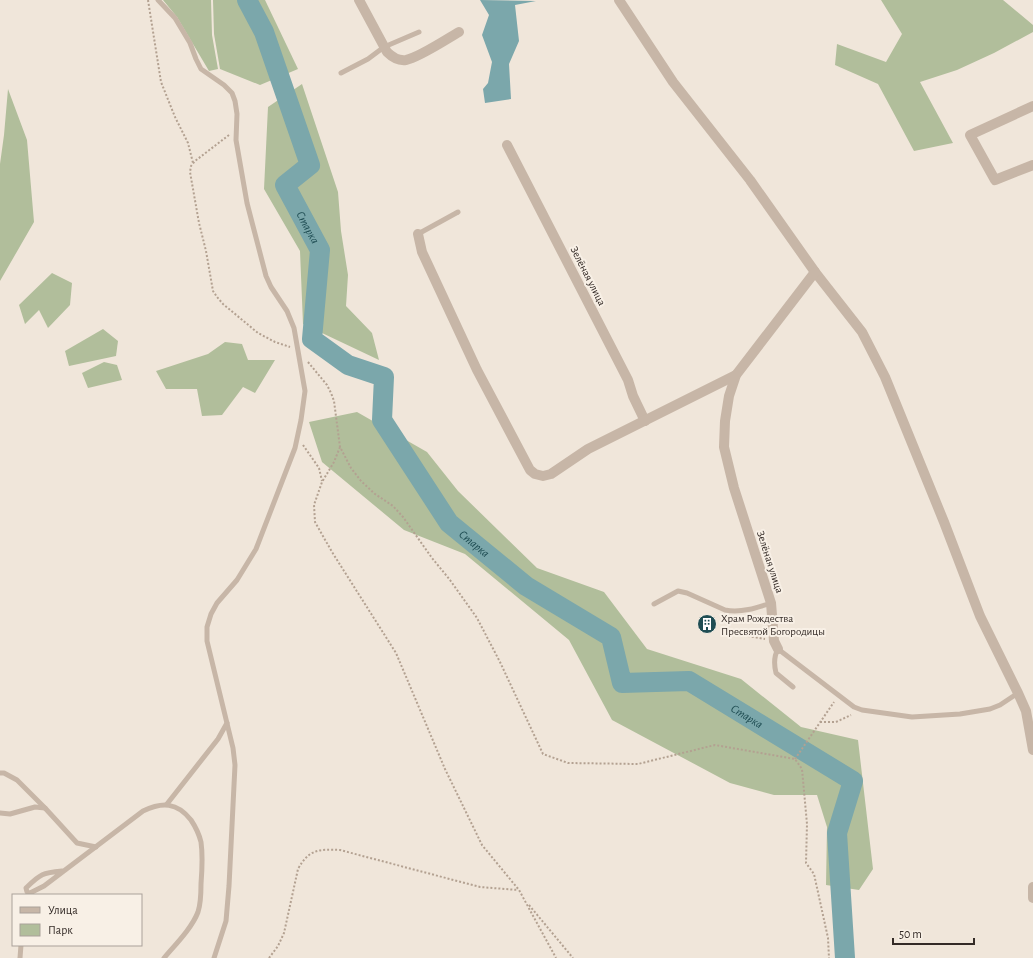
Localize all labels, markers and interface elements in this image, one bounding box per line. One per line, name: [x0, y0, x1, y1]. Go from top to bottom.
water label: Старка: [294, 209, 321, 246]
street label: Зелёная улица: [568, 245, 608, 307]
water label: Старка: [457, 528, 492, 559]
street label: Зелёная улица: [755, 529, 785, 595]
building icon: Храм Рождества Пресвятой Богородицы: [696, 613, 718, 635]
place label: Храм Рождества Пресвятой Богородицы: [721, 613, 825, 637]
water label: Старка: [729, 702, 765, 730]
legend: [12, 894, 142, 946]
text: Улица: [48, 904, 78, 916]
scale bar: [893, 920, 974, 946]
text: Парк: [48, 924, 73, 936]
text: 50 m: [899, 928, 922, 940]

